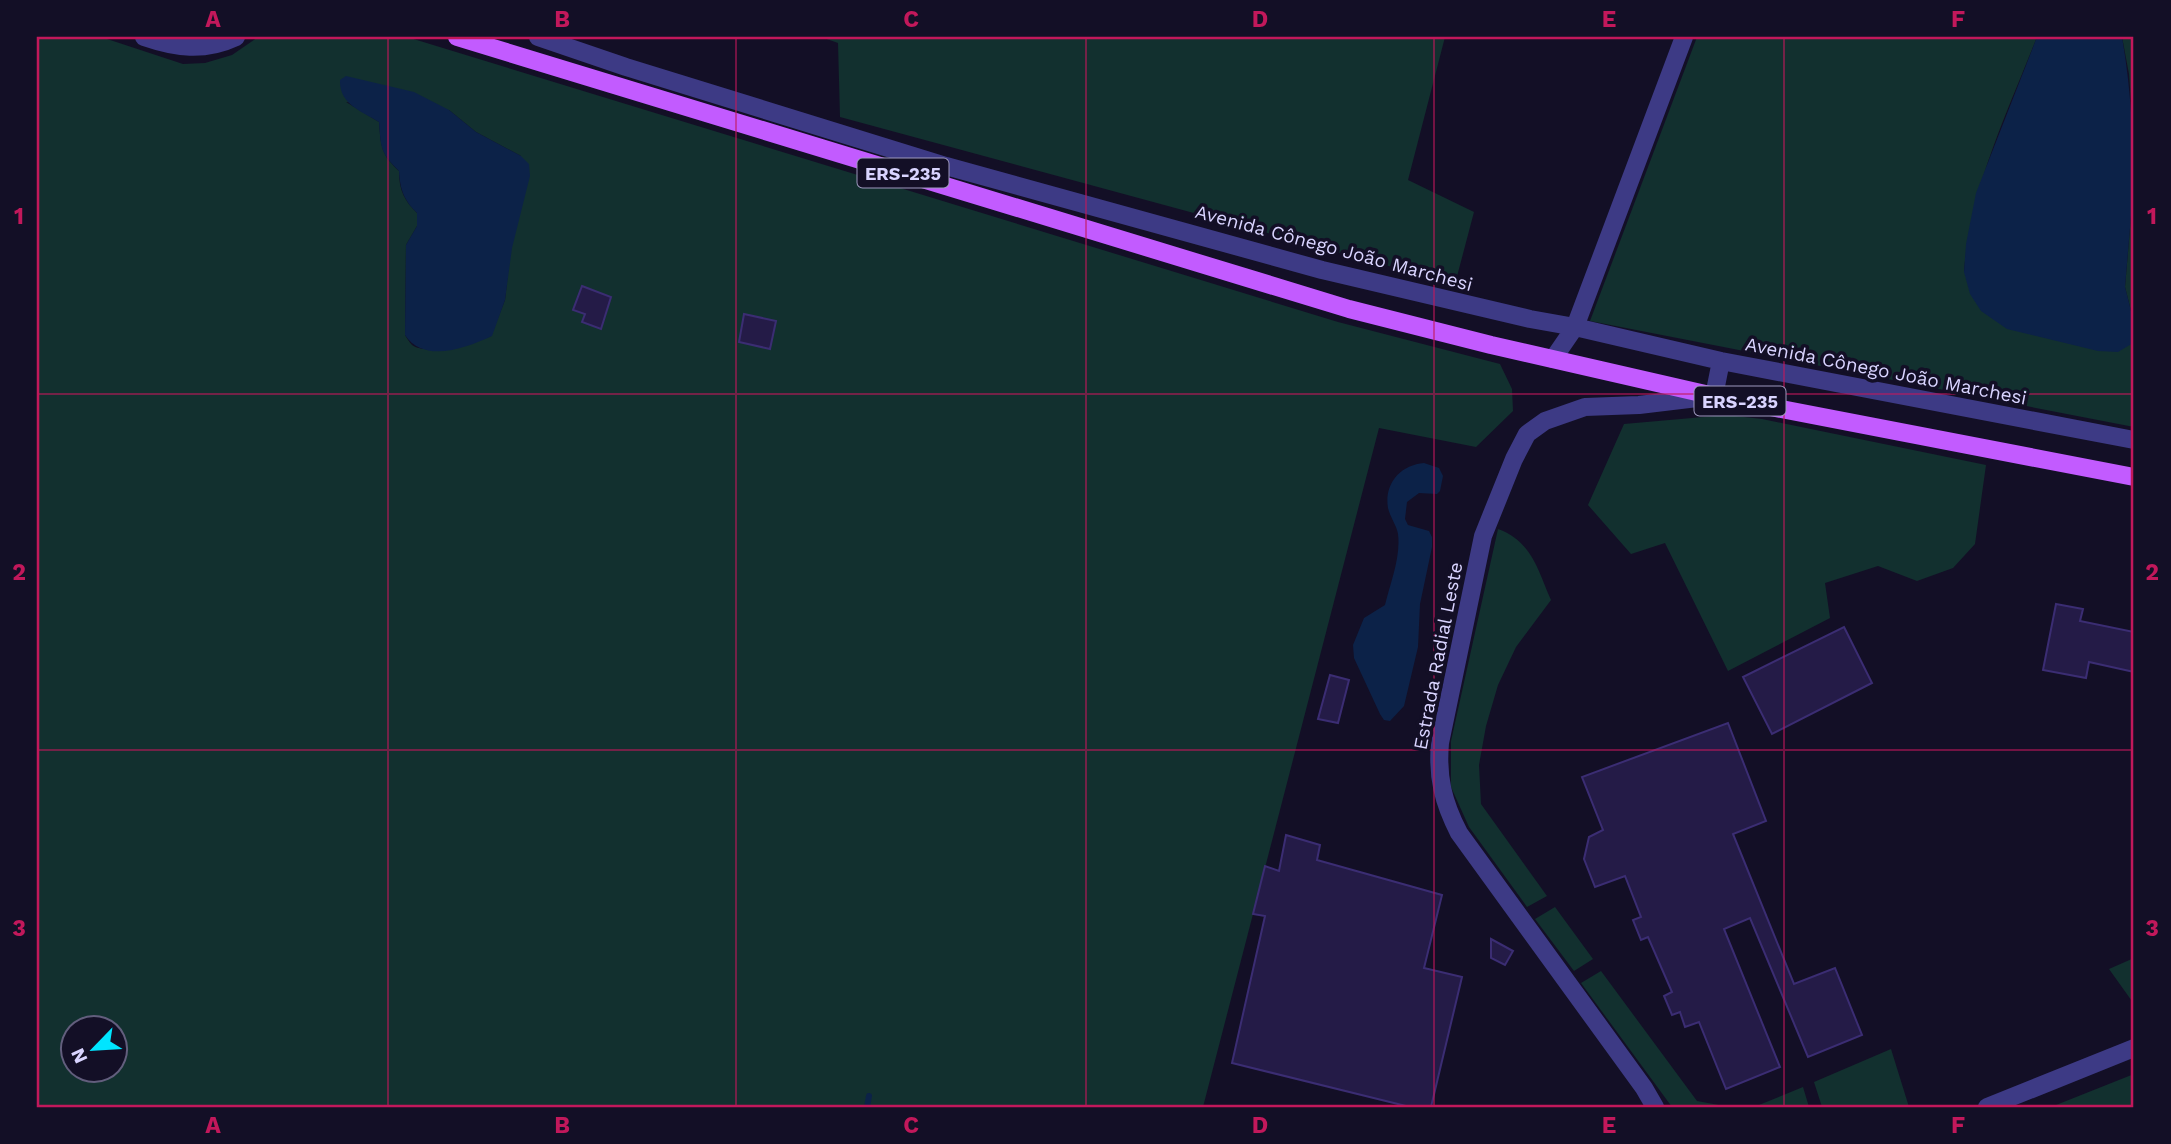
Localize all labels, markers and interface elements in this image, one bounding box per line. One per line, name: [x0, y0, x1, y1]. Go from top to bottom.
text: A: [205, 6, 221, 33]
text: B: [554, 6, 570, 33]
text: C: [903, 6, 919, 33]
text: D: [1252, 6, 1268, 33]
text: E: [1602, 6, 1616, 33]
text: F: [1951, 6, 1965, 33]
road number: ERS-235: [858, 158, 948, 188]
street label: Avenida Cônego João Marchesi: [1193, 200, 1475, 296]
text: 1: [14, 203, 24, 230]
text: 1: [2147, 203, 2157, 230]
street label: Avenida Cônego João Marchesi: [1743, 332, 2029, 410]
road number: ERS-235: [1694, 386, 1786, 416]
text: 2: [12, 559, 26, 586]
text: 2: [2145, 559, 2159, 586]
street label: Estrada Radial Leste: [1409, 560, 1467, 752]
text: 3: [12, 915, 26, 942]
text: 3: [2145, 915, 2159, 942]
north arrow: [60, 1014, 130, 1084]
text: N: [66, 1045, 92, 1067]
text: A: [205, 1112, 221, 1139]
text: B: [554, 1112, 570, 1139]
text: C: [903, 1112, 919, 1139]
text: D: [1252, 1112, 1268, 1139]
text: E: [1602, 1112, 1616, 1139]
text: F: [1951, 1112, 1965, 1139]

